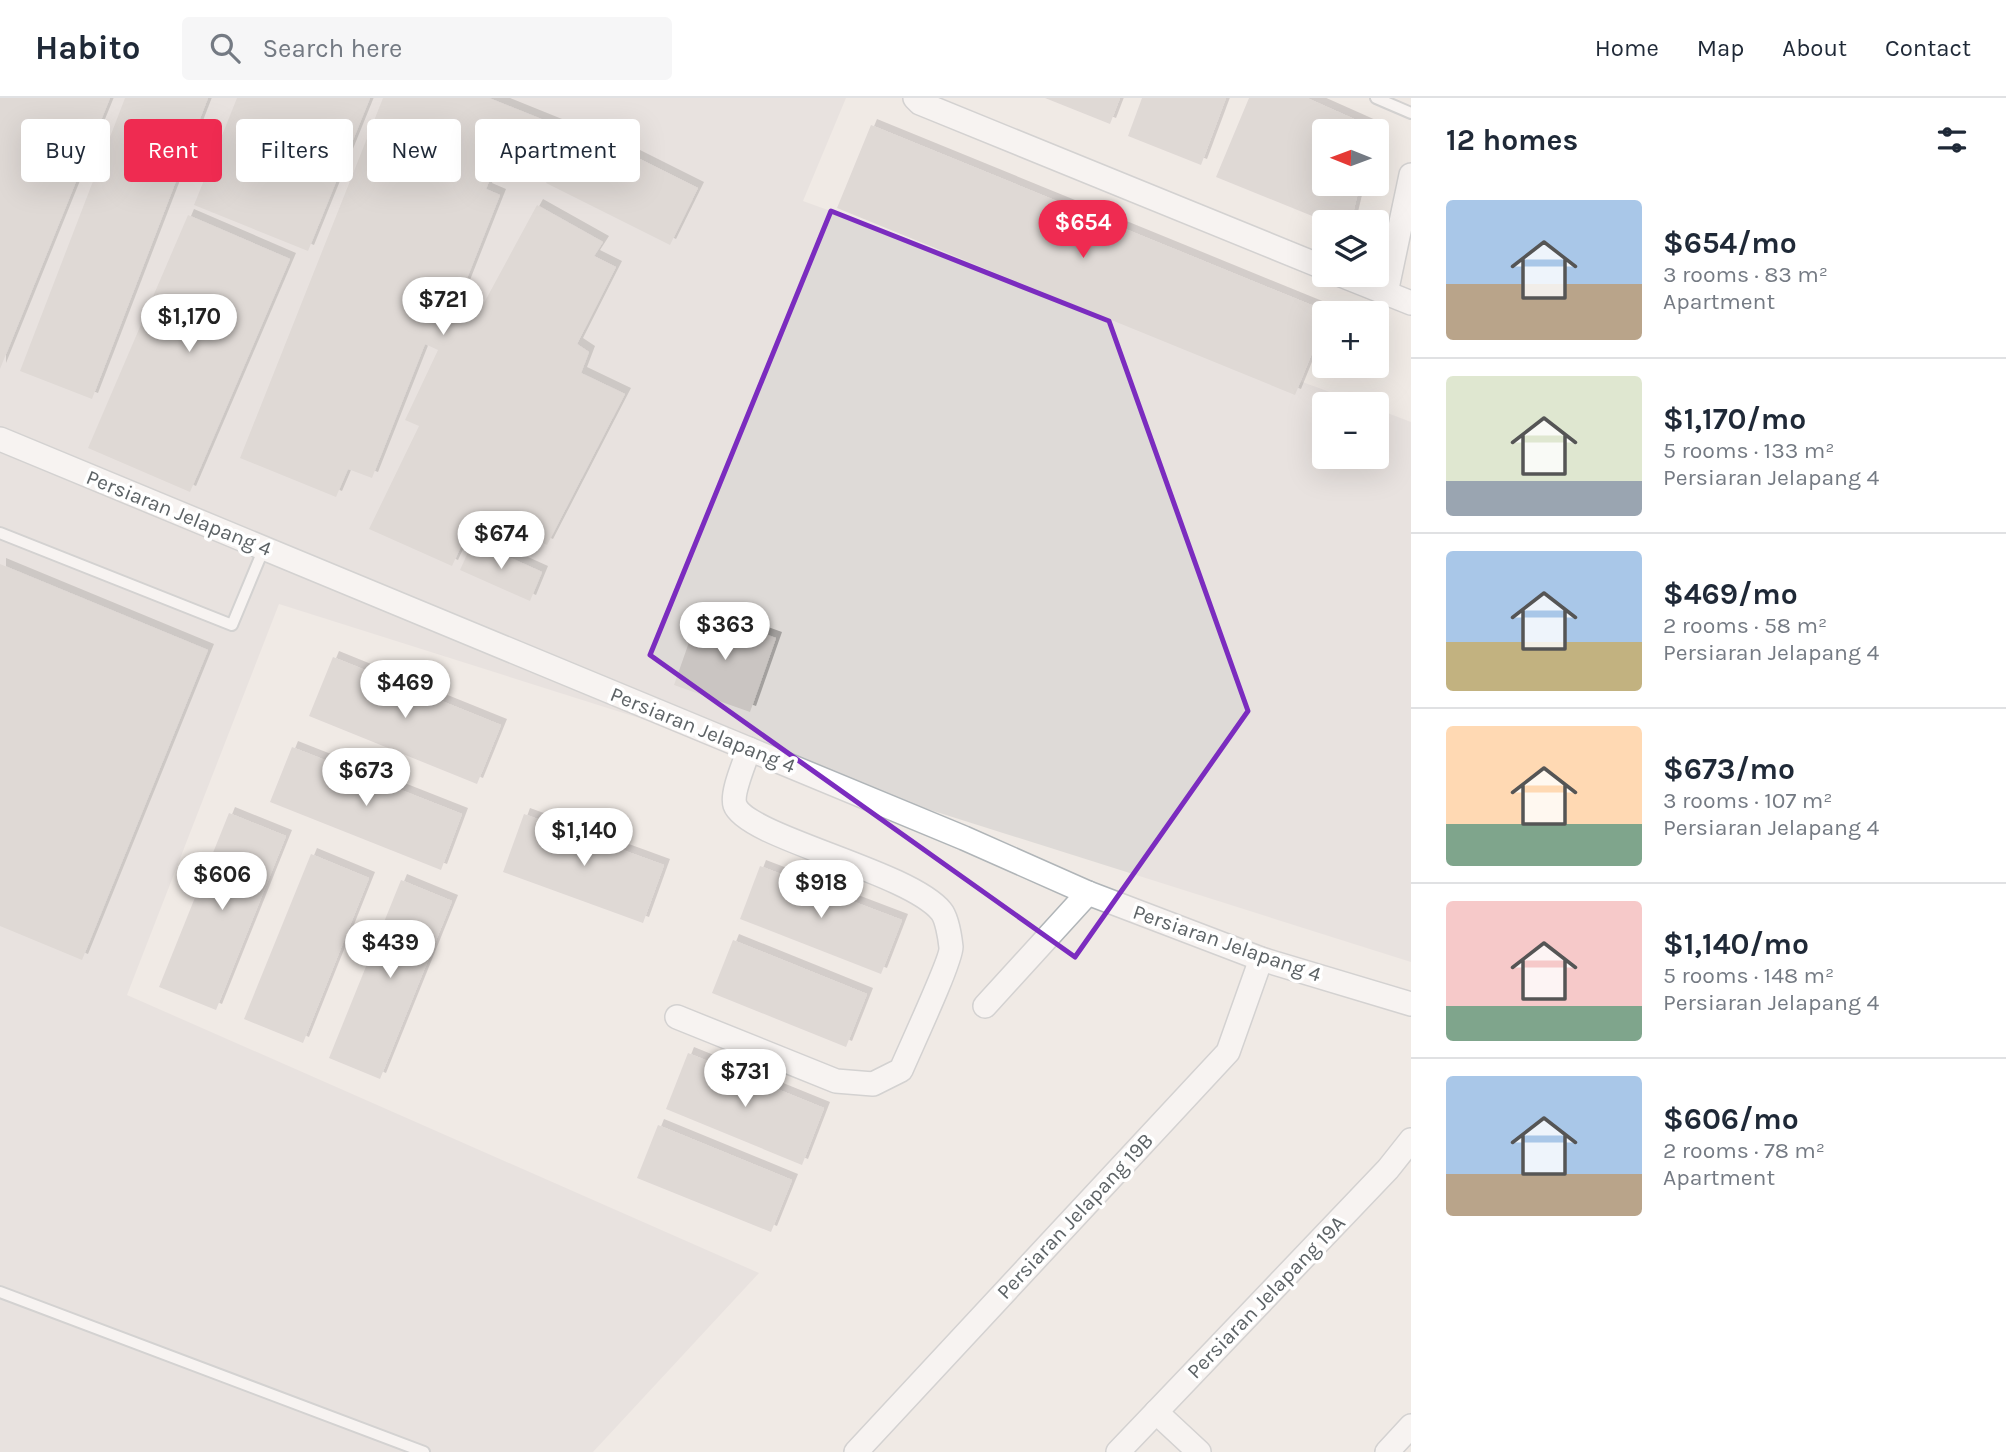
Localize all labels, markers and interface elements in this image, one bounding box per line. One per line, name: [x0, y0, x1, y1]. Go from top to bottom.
search box: [182, 17, 672, 80]
text: Habito: [35, 29, 140, 67]
icon: search: [206, 29, 244, 67]
text: Search here: [262, 33, 402, 64]
text: Home: [1595, 34, 1659, 62]
text: Map: [1697, 34, 1744, 62]
text: About: [1782, 34, 1847, 62]
text: Contact: [1885, 34, 1971, 62]
chip: Buy: [21, 119, 110, 182]
chip: Rent: [124, 119, 222, 182]
chip: Filters: [236, 119, 353, 182]
chip: New: [367, 119, 461, 182]
chip: Apartment: [475, 119, 640, 182]
north arrow: [1312, 119, 1390, 196]
map controls: [1312, 119, 1389, 469]
icon: filters: [1933, 121, 1971, 159]
text: 12 homes: [1446, 122, 1578, 158]
pin: $654: [1042, 200, 1124, 260]
text: $654: [1055, 209, 1111, 236]
button: layers: [1312, 210, 1389, 287]
text: $654/mo: [1663, 225, 1797, 261]
icon: home: [1502, 228, 1586, 312]
text: 3 rooms · 83 m²: [1663, 261, 1828, 288]
pin: $721: [402, 278, 484, 337]
text: $721: [418, 286, 468, 313]
text: Apartment: [1663, 288, 1775, 315]
pin: $1,170: [132, 294, 246, 354]
button: +: [1312, 301, 1389, 378]
text: $1,170: [157, 303, 221, 330]
button: −: [1312, 392, 1389, 469]
text: $1,170/mo: [1663, 401, 1806, 437]
icon: home: [1502, 404, 1586, 488]
text: 5 rooms · 133 m²: [1663, 437, 1835, 464]
text: Persiaran Jelapang 4: [1663, 464, 1879, 491]
street label: Persiaran Jelapang 4: [83, 465, 275, 561]
pin: $674: [460, 512, 542, 571]
text: $674: [474, 520, 528, 547]
text: $469/mo: [1663, 576, 1798, 612]
icon: home: [1502, 579, 1586, 663]
pin: $363: [684, 602, 766, 662]
text: $363: [696, 611, 754, 638]
text: 2 rooms · 58 m²: [1663, 612, 1827, 639]
text: Persiaran Jelapang 4: [1663, 639, 1879, 666]
pin: $469: [364, 660, 446, 720]
text: $469: [376, 669, 434, 696]
street label: Persiaran Jelapang 4: [607, 682, 799, 778]
pin: $673: [325, 748, 407, 808]
text: $673/mo: [1663, 751, 1795, 787]
icon: home: [1502, 754, 1586, 838]
text: $673: [338, 757, 394, 784]
text: 3 rooms · 107 m²: [1663, 787, 1832, 814]
pin: $1,140: [527, 808, 641, 868]
text: Persiaran Jelapang 4: [1663, 814, 1879, 841]
text: $1,140: [551, 817, 617, 844]
pin: $606: [181, 852, 263, 912]
pin: $918: [780, 860, 862, 920]
text: $606: [193, 861, 251, 888]
text: $918: [795, 869, 847, 896]
street label: Persiaran Jelapang 4: [1130, 900, 1325, 987]
pin: $439: [349, 920, 431, 980]
text: $1,140/mo: [1663, 926, 1809, 962]
text: $439: [361, 929, 419, 956]
icon: home: [1502, 929, 1586, 1013]
text: 5 rooms · 148 m²: [1663, 962, 1834, 989]
text: Persiaran Jelapang 4: [1663, 989, 1879, 1016]
pin: $731: [704, 1049, 786, 1109]
text: $731: [720, 1058, 770, 1085]
text: $606/mo: [1663, 1101, 1799, 1137]
icon: home: [1502, 1104, 1586, 1188]
street label: Persiaran Jelapang 19B: [992, 1128, 1158, 1304]
text: 2 rooms · 78 m²: [1663, 1137, 1825, 1164]
text: Apartment: [1663, 1164, 1775, 1191]
street label: Persiaran Jelapang 19A: [1182, 1211, 1350, 1383]

